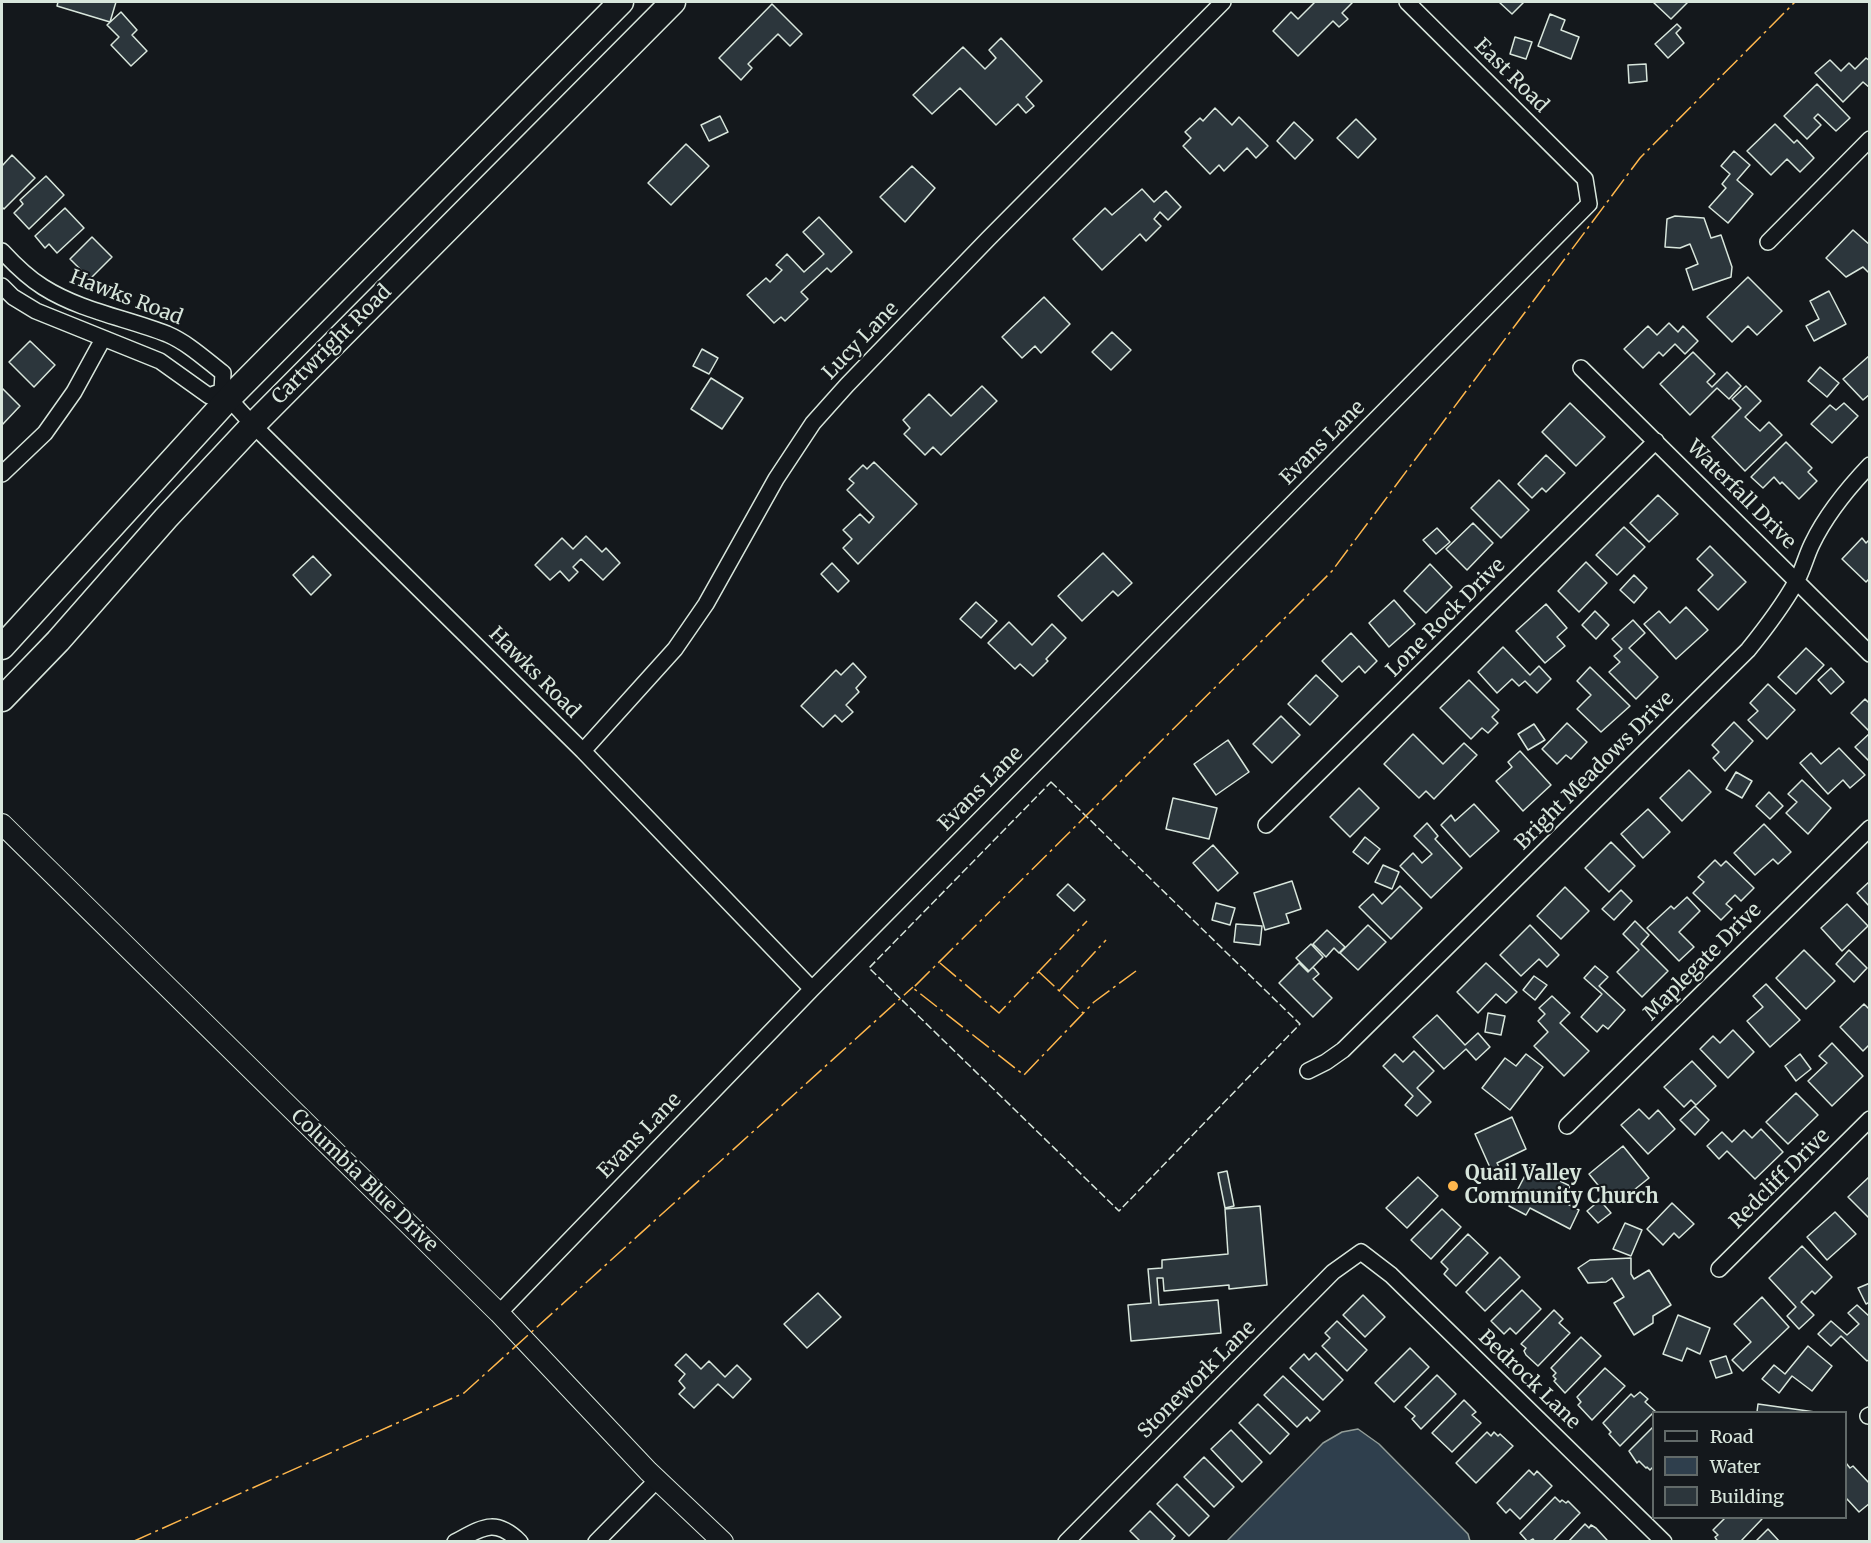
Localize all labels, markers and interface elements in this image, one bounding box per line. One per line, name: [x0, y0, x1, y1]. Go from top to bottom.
street label: East Road: [1469, 34, 1553, 118]
street label: Hawks Road: [66, 265, 186, 331]
street label: Cartwright Road: [267, 280, 397, 410]
street label: Lucy Lane: [818, 297, 904, 385]
street label: Evans Lane: [1276, 396, 1370, 490]
street label: Waterfall Drive: [1682, 436, 1800, 554]
street label: Lone Rock Drive: [1382, 554, 1510, 682]
street label: Hawks Road: [483, 622, 585, 724]
street label: Bright Meadows Drive: [1511, 687, 1679, 855]
street label: Evans Lane: [934, 742, 1028, 836]
street label: Maplegate Drive: [1639, 898, 1767, 1026]
street label: Evans Lane: [593, 1088, 687, 1184]
street label: Columbia Blue Drive: [286, 1105, 442, 1257]
street label: Redcliff Drive: [1725, 1124, 1835, 1234]
place label: Quail Valley Community Church: [1465, 1162, 1659, 1209]
marker: Quail Valley Community Church: [1446, 1179, 1460, 1193]
street label: Stonework Lane: [1133, 1316, 1261, 1444]
street label: Bedrock Lane: [1473, 1325, 1585, 1435]
legend: [1652, 1411, 1847, 1519]
text: Road: [1710, 1425, 1754, 1448]
text: Water: [1710, 1455, 1761, 1478]
text: Building: [1710, 1485, 1784, 1508]

